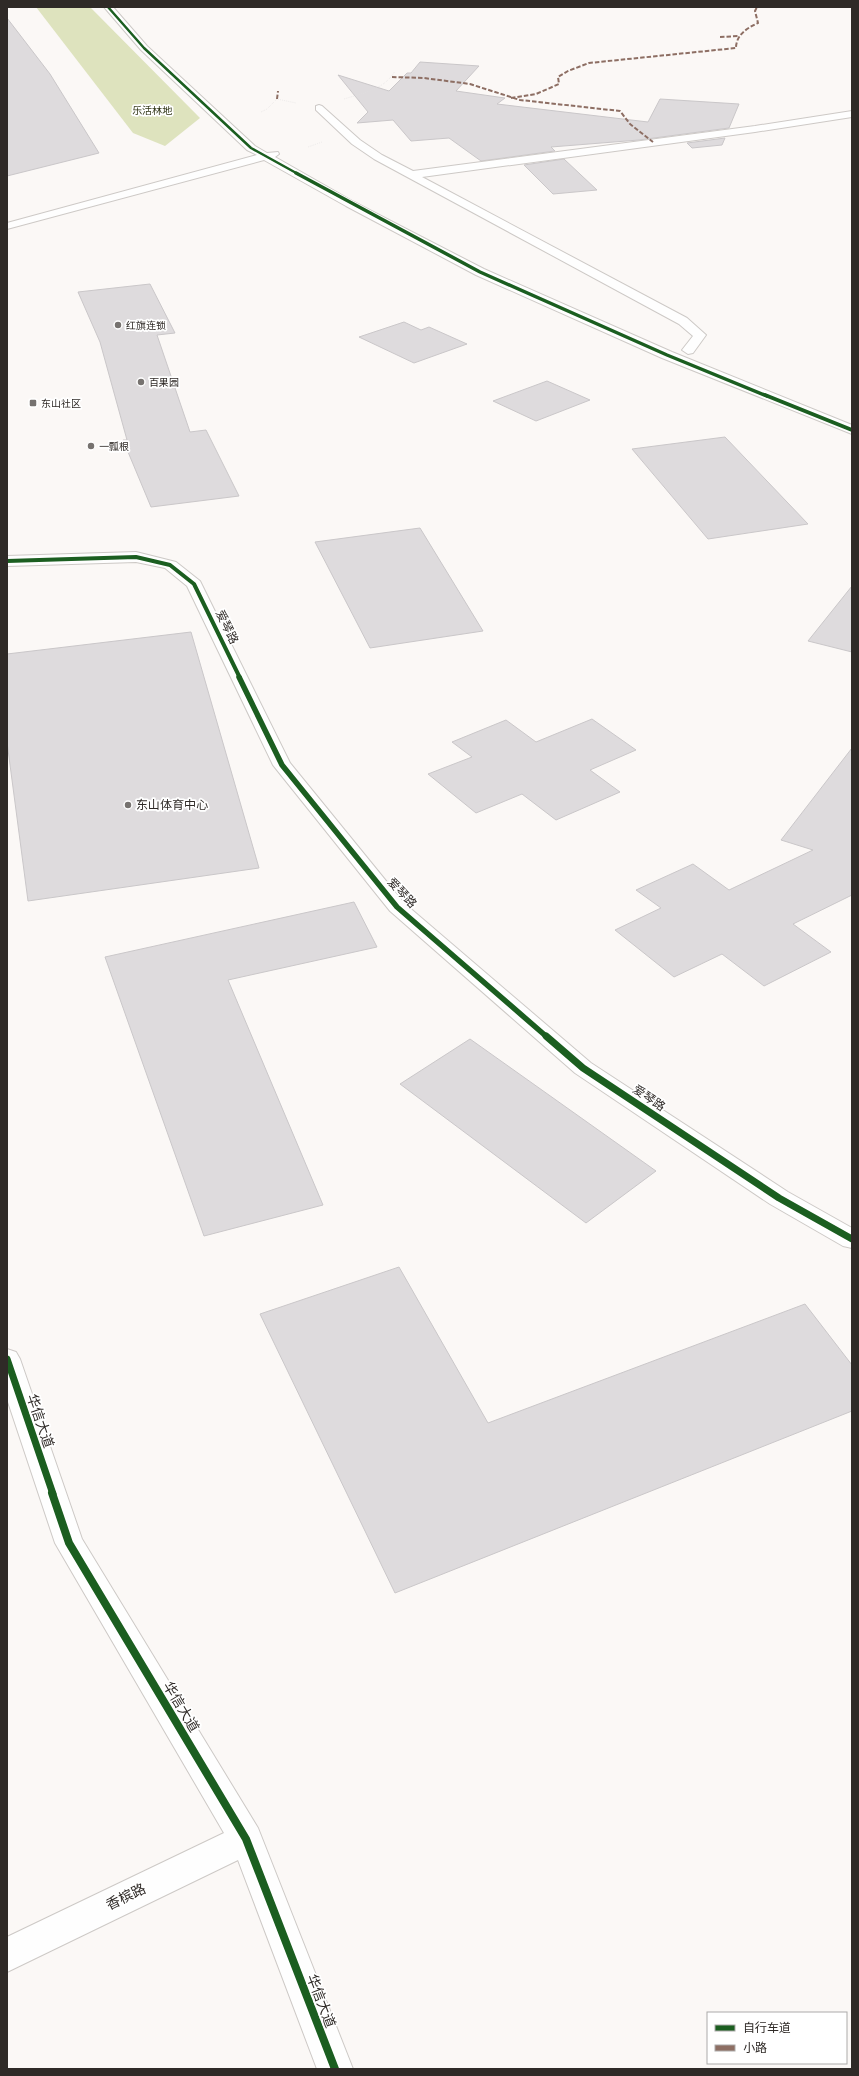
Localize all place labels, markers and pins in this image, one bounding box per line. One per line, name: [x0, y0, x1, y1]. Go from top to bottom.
place label: 红旗连锁: [126, 319, 166, 332]
marker: 红旗连锁: [113, 320, 123, 330]
place label: 百果园: [149, 376, 179, 389]
marker: 百果园: [136, 377, 146, 387]
place label: 东山社区: [41, 397, 81, 410]
marker: 东山社区: [28, 398, 38, 408]
place label: 一瓢根: [99, 440, 129, 453]
marker: 一瓢根: [86, 441, 96, 451]
place label: 东山体育中心: [136, 798, 208, 812]
marker: 东山体育中心: [123, 800, 133, 810]

